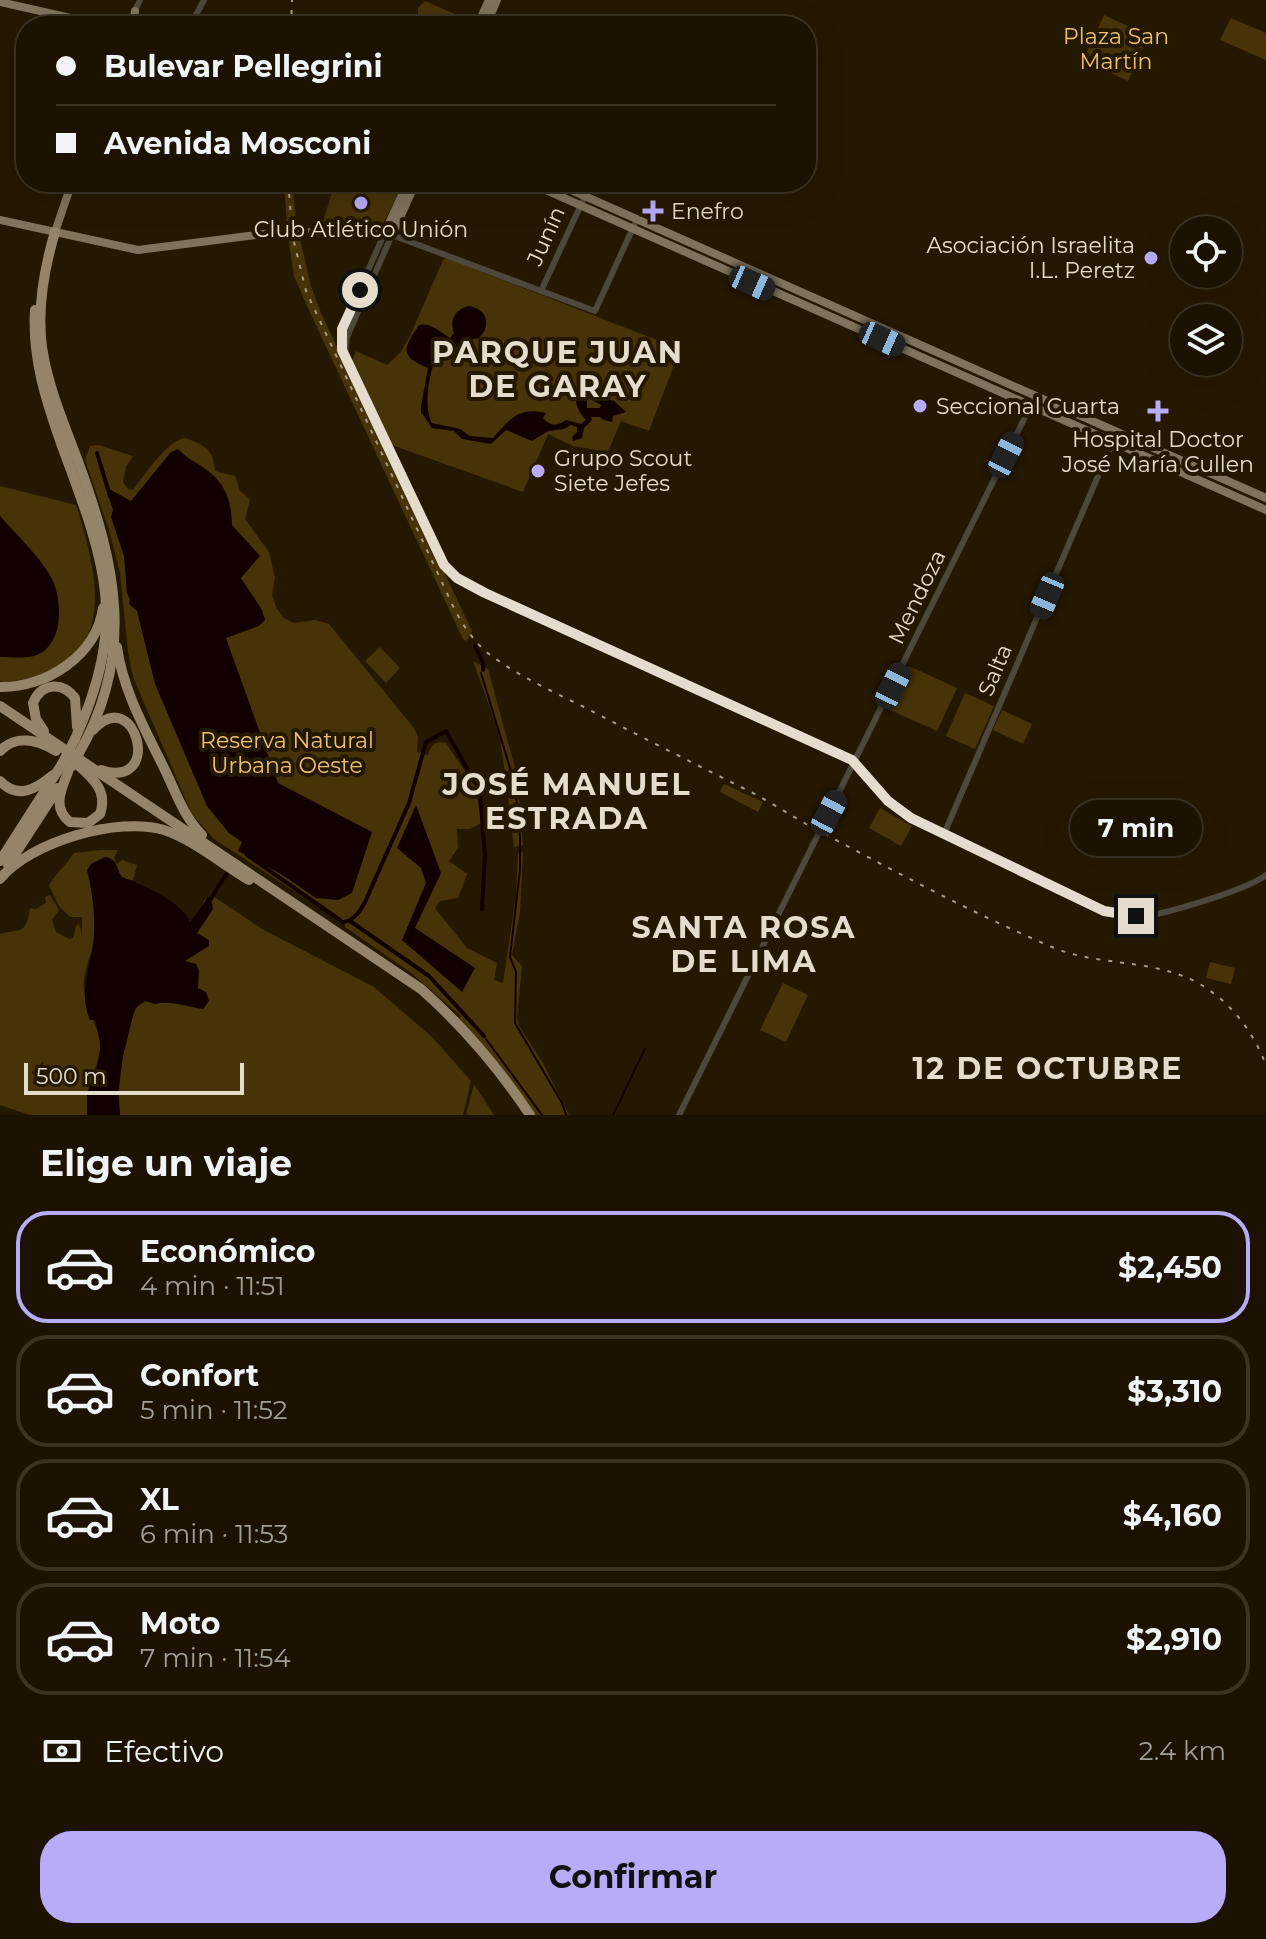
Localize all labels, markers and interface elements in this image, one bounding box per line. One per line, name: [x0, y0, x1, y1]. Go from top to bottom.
park label: Plaza San Martín: [1063, 23, 1169, 75]
text: Bulevar Pellegrini: [104, 48, 383, 85]
text: Avenida Mosconi: [104, 125, 371, 162]
marker: Club Atlético Unión: [352, 194, 370, 212]
place label: Enefro: [671, 198, 744, 225]
marker: Enefro: [642, 200, 664, 222]
street label: Junín: [521, 202, 571, 270]
place label: Club Atlético Unión: [254, 216, 468, 243]
map controls: [1170, 216, 1242, 376]
button: locate: [1170, 216, 1242, 288]
place label: Asociación Israelita I.L. Peretz: [926, 232, 1135, 284]
marker: Asociación Israelita I.L. Peretz: [1142, 249, 1160, 267]
car: [725, 262, 779, 304]
route start: [342, 272, 378, 308]
button: layers: [1170, 304, 1242, 376]
car: [855, 318, 909, 360]
district label: PARQUE JUAN DE GARAY: [432, 334, 684, 405]
place label: Seccional Cuarta: [936, 393, 1120, 420]
marker: Seccional Cuarta: [911, 397, 929, 415]
marker: Hospital Doctor José María Cullen: [1147, 400, 1169, 422]
place label: Hospital Doctor José María Cullen: [1061, 426, 1254, 478]
car: [984, 428, 1028, 482]
place label: Grupo Scout Siete Jefes: [554, 445, 692, 497]
marker: Grupo Scout Siete Jefes: [529, 462, 547, 480]
street label: Mendoza: [883, 545, 951, 649]
car: [1027, 569, 1067, 623]
street label: Salta: [972, 640, 1018, 700]
car: [872, 659, 914, 713]
park label: Reserva Natural Urbana Oeste: [200, 727, 374, 779]
district label: JOSÉ MANUEL ESTRADA: [441, 766, 692, 837]
car: [807, 786, 851, 840]
callout: 7 min: [1070, 800, 1202, 856]
text: 7 min: [1098, 812, 1174, 844]
route end: [1118, 898, 1154, 934]
district label: SANTA ROSA DE LIMA: [632, 909, 856, 980]
district label: 12 DE OCTUBRE: [913, 1050, 1183, 1087]
scale bar: [24, 1059, 244, 1095]
text: 500 m: [36, 1063, 107, 1090]
text: Elige un viaje: [40, 1141, 292, 1185]
icon: car: [44, 1231, 116, 1303]
text: Económico: [140, 1233, 315, 1270]
text: $2,450: [1118, 1249, 1222, 1286]
text: 4 min · 11:51: [140, 1270, 285, 1302]
icon: car: [44, 1355, 116, 1427]
text: Confort: [140, 1357, 259, 1394]
text: $3,310: [1127, 1373, 1222, 1410]
text: 5 min · 11:52: [140, 1394, 288, 1426]
icon: car: [44, 1479, 116, 1551]
text: XL: [140, 1481, 179, 1518]
text: $4,160: [1123, 1497, 1222, 1534]
text: 6 min · 11:53: [140, 1518, 289, 1550]
icon: car: [44, 1603, 116, 1675]
text: Moto: [140, 1605, 221, 1642]
text: $2,910: [1126, 1621, 1222, 1658]
text: 7 min · 11:54: [140, 1642, 291, 1674]
icon: cash: [40, 1729, 84, 1773]
text: Efectivo: [104, 1733, 224, 1770]
text: 2.4 km: [1139, 1735, 1226, 1767]
button: Confirmar: [40, 1831, 1226, 1923]

